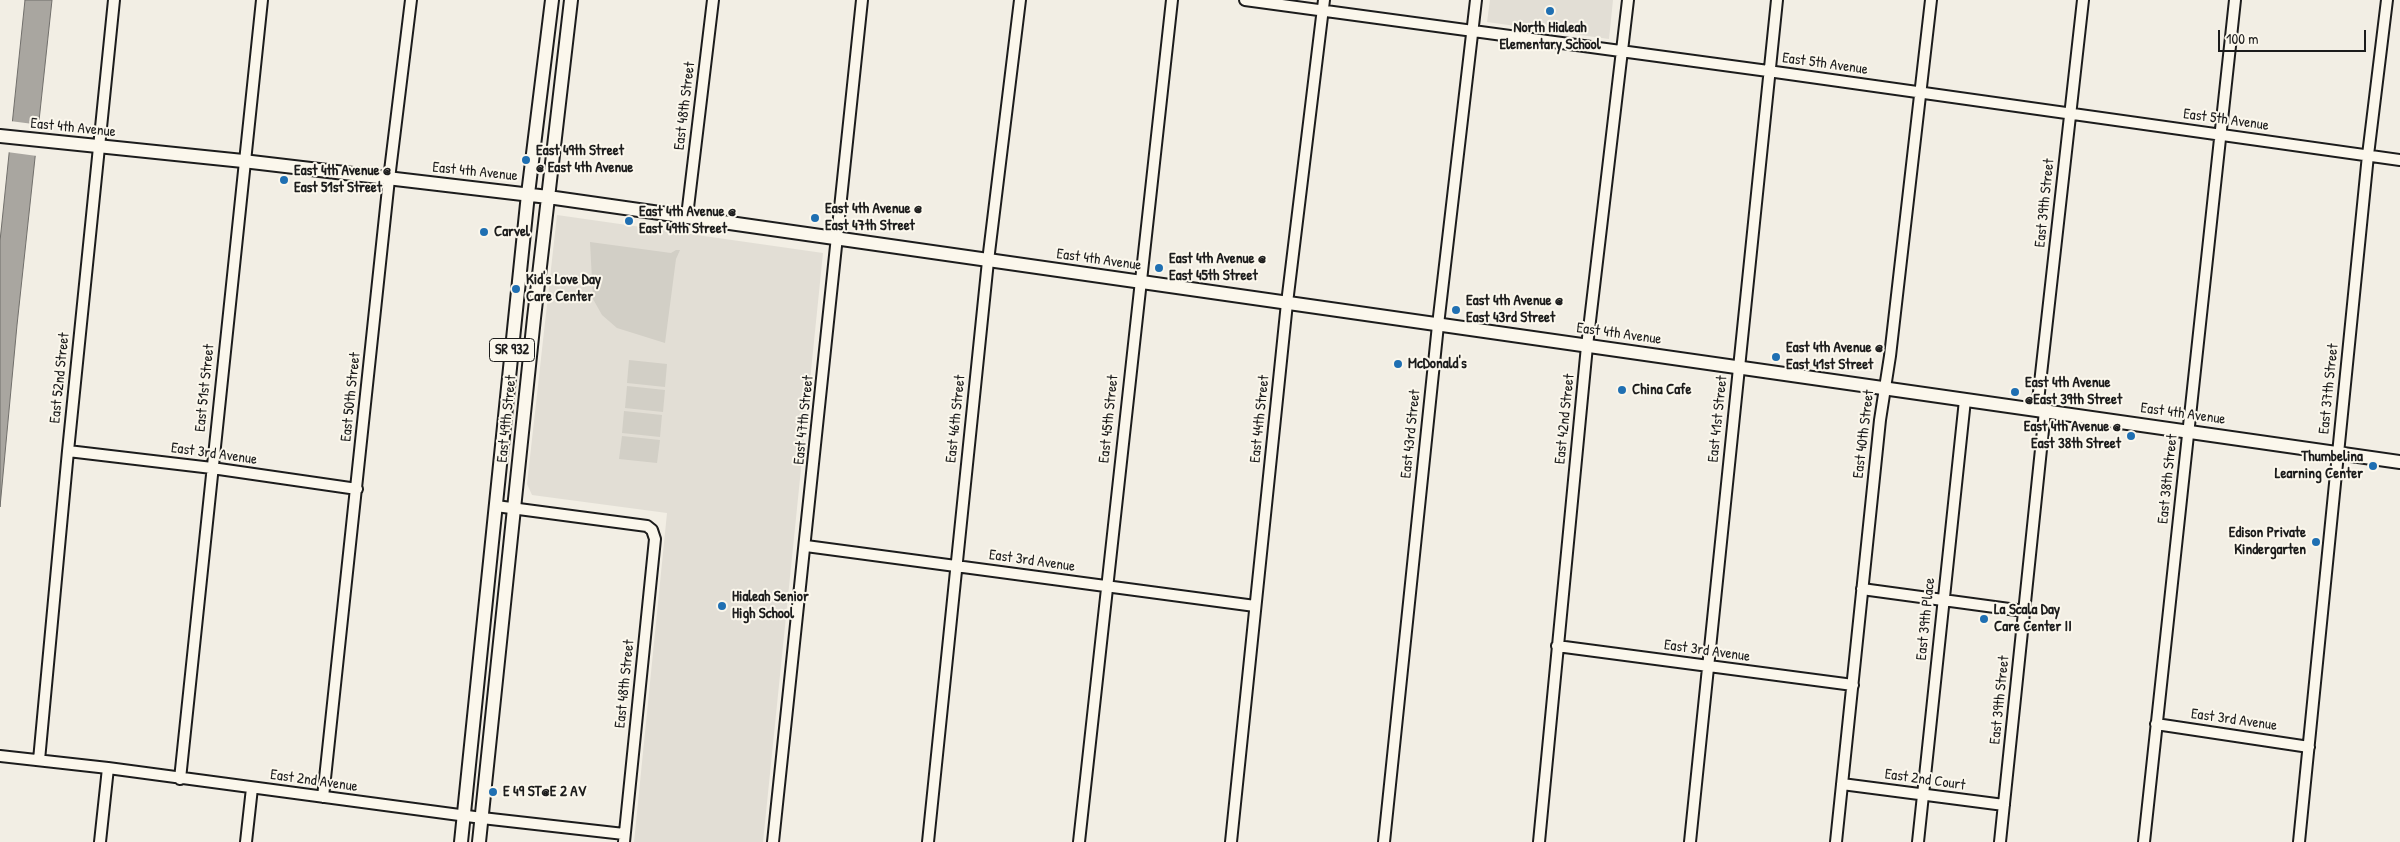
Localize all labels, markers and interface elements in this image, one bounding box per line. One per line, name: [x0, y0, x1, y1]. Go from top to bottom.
marker: North Hialeah Elementary School: [1544, 5, 1556, 17]
place label: North Hialeah Elementary School: [1499, 19, 1601, 54]
scale bar: [2220, 20, 2368, 52]
text: 100 m: [2226, 28, 2259, 49]
street label: East 5th Avenue: [1781, 49, 1869, 79]
street label: East 48th Street: [671, 61, 699, 151]
street label: East 5th Avenue: [2182, 105, 2270, 135]
street label: East 4th Avenue: [30, 115, 116, 141]
place label: East 49th Street @ East 4th Avenue: [536, 142, 633, 177]
marker: East 49th Street @ East 4th Avenue: [520, 154, 532, 166]
street label: East 39th Street: [2031, 158, 2059, 248]
street label: East 4th Avenue: [432, 159, 518, 185]
place label: East 4th Avenue @ East 51st Street: [294, 162, 391, 197]
marker: East 4th Avenue @ East 51st Street: [278, 174, 290, 186]
place label: East 4th Avenue @ East 47th Street: [825, 200, 922, 235]
place label: East 4th Avenue @ East 49th Street: [639, 203, 736, 238]
marker: East 4th Avenue @ East 47th Street: [809, 212, 821, 224]
marker: East 4th Avenue @ East 49th Street: [623, 215, 635, 227]
place label: Carvel: [494, 223, 530, 241]
marker: Carvel: [478, 226, 490, 238]
street label: East 4th Avenue: [1055, 245, 1143, 275]
place label: East 4th Avenue @ East 45th Street: [1169, 250, 1266, 285]
marker: East 4th Avenue @ East 45th Street: [1153, 262, 1165, 274]
place label: Kid's Love Day Care Center: [526, 271, 601, 306]
marker: Kid's Love Day Care Center: [510, 283, 522, 295]
place label: East 4th Avenue @ East 43rd Street: [1466, 292, 1563, 327]
marker: East 4th Avenue @ East 43rd Street: [1450, 304, 1462, 316]
street label: East 4th Avenue: [1575, 319, 1663, 349]
street label: East 52nd Street: [46, 332, 74, 424]
road number: SR 932: [490, 338, 534, 362]
place label: East 4th Avenue @ East 41st Street: [1786, 339, 1883, 374]
street label: East 51st Street: [191, 343, 219, 433]
street label: East 37th Street: [2315, 343, 2343, 435]
street label: East 50th Street: [337, 351, 365, 443]
marker: East 4th Avenue @ East 41st Street: [1770, 351, 1782, 363]
place label: McDonald's: [1408, 355, 1467, 373]
marker: McDonald's: [1392, 358, 1404, 370]
street label: East 42nd Street: [1551, 373, 1579, 465]
street label: East 49th Street: [493, 374, 521, 464]
street label: East 47th Street: [790, 374, 818, 466]
street label: East 46th Street: [942, 374, 970, 464]
street label: East 45th Street: [1095, 374, 1123, 464]
street label: East 44th Street: [1246, 374, 1274, 464]
place label: East 4th Avenue @East 39th Street: [2025, 374, 2122, 409]
street label: East 41st Street: [1704, 375, 1732, 463]
place label: China Cafe: [1632, 381, 1691, 399]
marker: China Cafe: [1616, 384, 1628, 396]
marker: East 4th Avenue @East 39th Street: [2009, 386, 2021, 398]
street label: East 43rd Street: [1397, 389, 1425, 479]
street label: East 40th Street: [1850, 389, 1878, 479]
street label: East 4th Avenue: [2139, 399, 2227, 429]
place label: East 4th Avenue @ East 38th Street: [2024, 418, 2121, 453]
marker: East 4th Avenue @ East 38th Street: [2125, 430, 2137, 442]
street label: East 38th Street: [2154, 433, 2182, 525]
street label: East 3rd Avenue: [170, 439, 258, 469]
place label: Thumbelina Learning Center: [2275, 448, 2363, 483]
marker: Thumbelina Learning Center: [2367, 460, 2379, 472]
place label: Edison Private Kindergarten: [2229, 524, 2306, 559]
marker: Edison Private Kindergarten: [2310, 536, 2322, 548]
street label: East 3rd Avenue: [988, 546, 1076, 576]
street label: East 39th Place: [1913, 577, 1939, 661]
place label: Hialeah Senior High School: [732, 588, 809, 623]
marker: Hialeah Senior High School: [716, 600, 728, 612]
place label: La Scala Day Care Center II: [1994, 601, 2072, 636]
marker: La Scala Day Care Center II: [1978, 613, 1990, 625]
street label: East 3rd Avenue: [1663, 636, 1751, 666]
street label: East 48th Street: [611, 639, 639, 729]
street label: East 39th Street: [1986, 655, 2014, 745]
street label: East 3rd Avenue: [2190, 705, 2278, 735]
street label: East 2nd Court: [1884, 765, 1966, 795]
street label: East 2nd Avenue: [269, 766, 359, 796]
place label: E 49 ST@E 2 AV: [503, 783, 586, 801]
marker: E 49 ST@E 2 AV: [487, 786, 499, 798]

